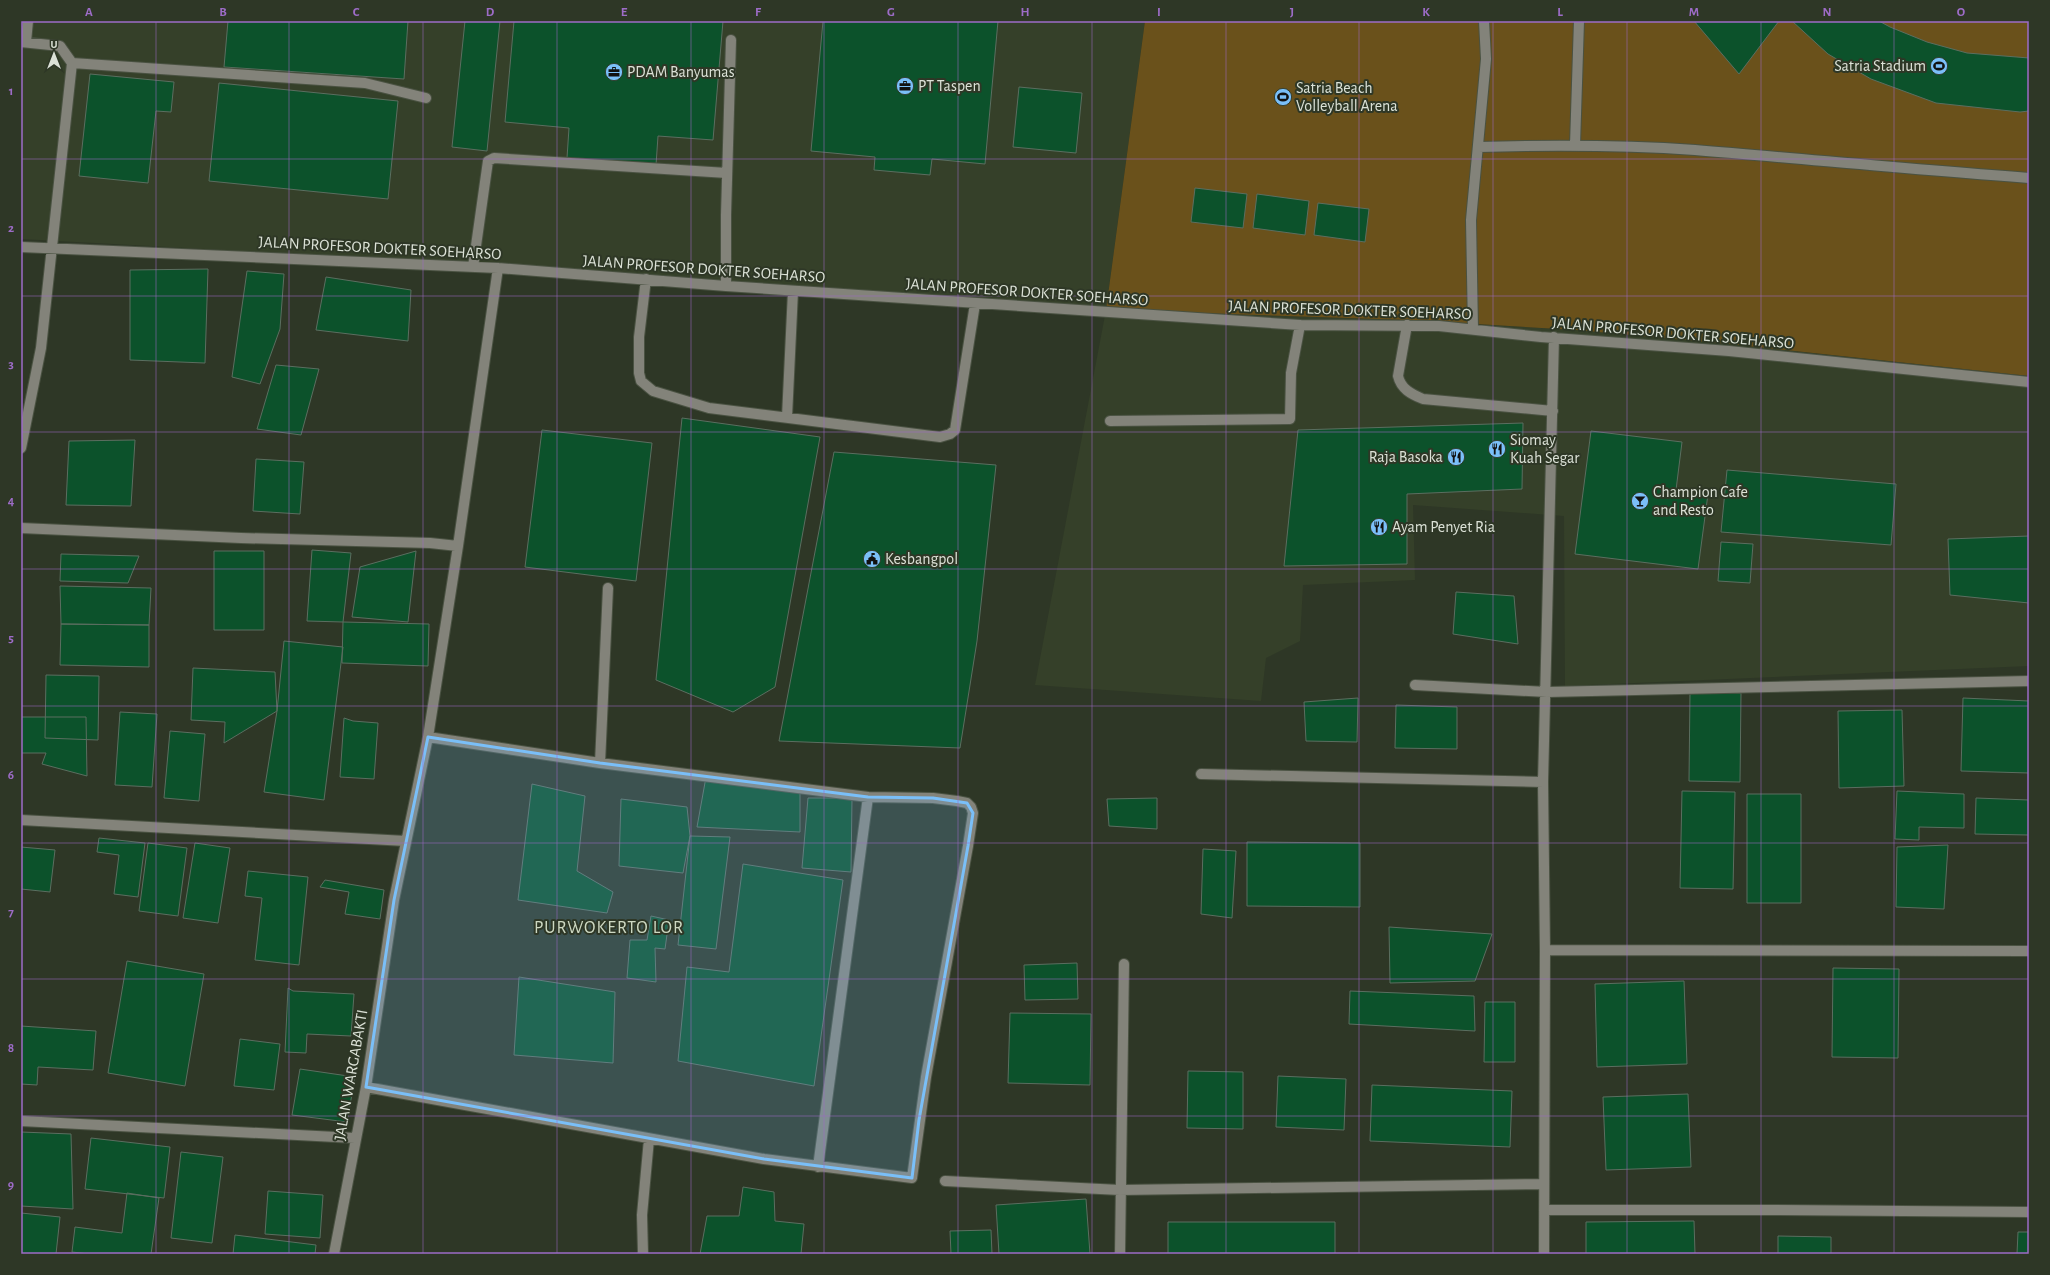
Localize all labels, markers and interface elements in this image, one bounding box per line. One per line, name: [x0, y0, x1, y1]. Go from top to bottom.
text: A: [85, 6, 93, 19]
text: B: [219, 6, 227, 19]
text: C: [353, 6, 360, 19]
text: D: [486, 6, 495, 19]
text: E: [621, 6, 628, 19]
text: F: [755, 6, 762, 19]
text: G: [887, 6, 895, 19]
text: H: [1020, 6, 1030, 19]
text: I: [1157, 6, 1161, 19]
text: J: [1290, 6, 1294, 19]
text: K: [1422, 6, 1430, 19]
text: L: [1557, 6, 1563, 19]
text: M: [1689, 6, 1699, 19]
text: N: [1822, 6, 1832, 19]
text: O: [1957, 6, 1966, 19]
north arrow: [34, 34, 74, 74]
text: U: [50, 39, 58, 50]
sports icon: Satria Stadium: [1929, 56, 1949, 76]
place label: Satria Stadium: [1834, 58, 1926, 74]
office icon: PDAM Banyumas: [604, 62, 624, 82]
place label: PDAM Banyumas: [627, 64, 735, 81]
office icon: PT Taspen: [895, 76, 915, 96]
place label: PT Taspen: [918, 78, 981, 94]
place label: Satria Beach Volleyball Arena: [1296, 80, 1398, 115]
text: 1: [9, 85, 13, 98]
sports icon: Satria Beach Volleyball Arena: [1273, 87, 1293, 107]
text: 2: [8, 222, 14, 235]
street label: JALAN PROFESOR DOKTER SOEHARSO: [258, 234, 502, 262]
street label: JALAN PROFESOR DOKTER SOEHARSO: [582, 253, 826, 285]
street label: JALAN PROFESOR DOKTER SOEHARSO: [905, 276, 1149, 308]
street label: JALAN PROFESOR DOKTER SOEHARSO: [1228, 298, 1472, 322]
street label: JALAN PROFESOR DOKTER SOEHARSO: [1551, 314, 1795, 352]
text: 3: [8, 358, 14, 371]
place label: Siomay Kuah Segar: [1510, 432, 1580, 466]
restaurant icon: Siomay Kuah Segar: [1487, 439, 1507, 459]
restaurant icon: Raja Basoka: [1446, 447, 1466, 467]
place label: Raja Basoka: [1369, 449, 1443, 466]
place label: Champion Cafe and Resto: [1653, 484, 1748, 518]
bar icon: Champion Cafe and Resto: [1630, 491, 1650, 511]
text: 4: [8, 495, 15, 508]
restaurant icon: Ayam Penyet Ria: [1369, 517, 1389, 537]
place label: Ayam Penyet Ria: [1392, 519, 1495, 536]
public building icon: Kesbangpol: [862, 549, 882, 569]
place label: Kesbangpol: [885, 551, 958, 567]
text: 5: [8, 632, 14, 645]
text: 6: [8, 769, 14, 782]
text: 7: [8, 906, 14, 919]
district label: PURWOKERTO LOR: [534, 919, 684, 937]
street label: JALAN WARGABAKTI: [332, 1008, 370, 1142]
text: 8: [8, 1042, 14, 1055]
text: 9: [8, 1179, 14, 1192]

